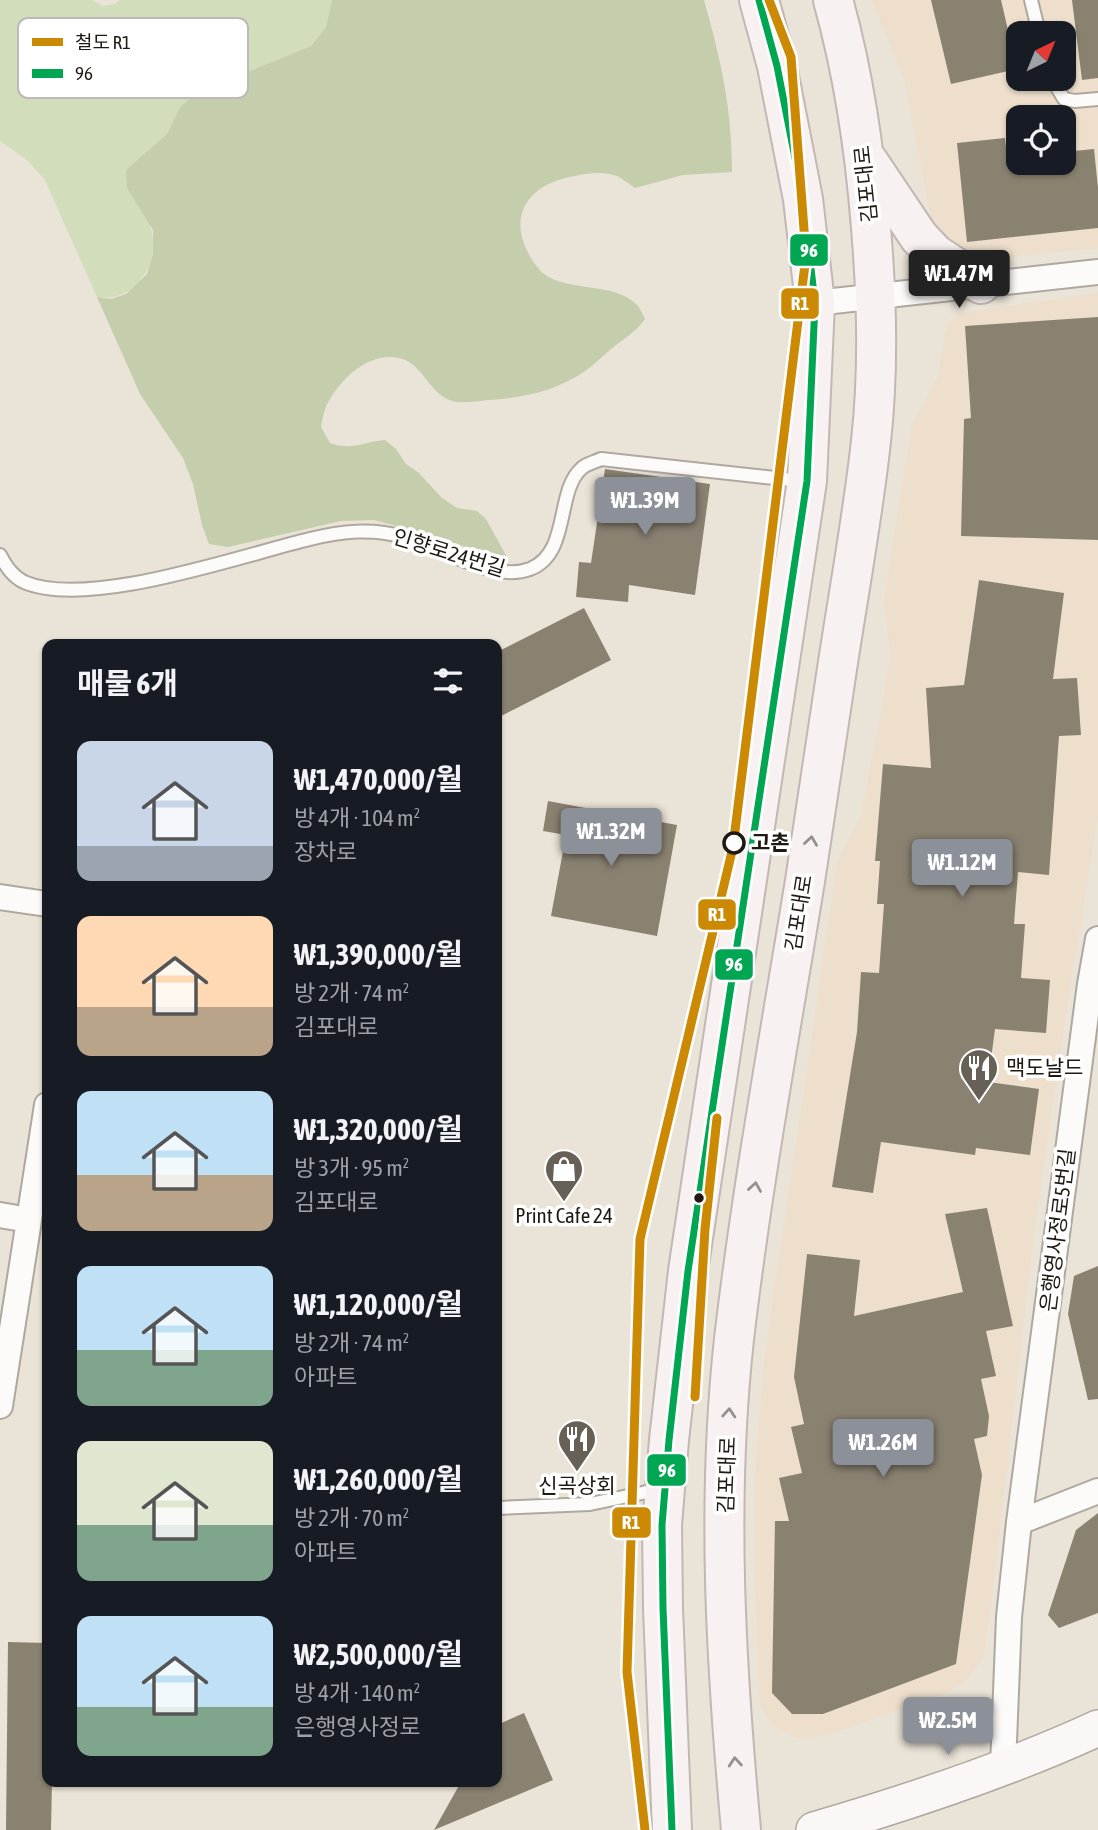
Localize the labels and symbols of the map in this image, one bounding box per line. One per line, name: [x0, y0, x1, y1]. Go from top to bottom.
legend: [18, 18, 248, 98]
north arrow: [1006, 21, 1076, 91]
text: 철도 R1: [75, 31, 131, 53]
text: 96: [75, 62, 93, 84]
street label: 김포대로: [849, 144, 881, 224]
line badge: 96: [789, 233, 829, 267]
text: 96: [800, 239, 818, 261]
pin: ₩1.47M: [902, 250, 1016, 310]
line badge: R1: [780, 287, 820, 320]
text: R1: [791, 292, 809, 314]
pin: ₩1.39M: [588, 477, 702, 537]
street label: 인향로24번길: [390, 524, 508, 581]
pin: ₩1.32M: [554, 808, 668, 868]
place label: 고촌: [751, 830, 790, 854]
marker: 고촌: [723, 832, 745, 854]
one-way arrow: [803, 835, 818, 847]
pin: ₩1.12M: [905, 839, 1019, 899]
street label: 김포대로: [780, 873, 816, 953]
line badge: R1: [697, 898, 737, 931]
text: R1: [708, 903, 726, 925]
line badge: 96: [714, 948, 754, 981]
text: 96: [725, 953, 743, 975]
restaurant icon: 맥도날드: [958, 1047, 1000, 1102]
place label: 맥도날드: [1006, 1055, 1083, 1079]
street label: 은행영사정로5번길: [1035, 1147, 1079, 1313]
shop icon: Print Cafe 24: [543, 1148, 585, 1203]
one-way arrow: [747, 1181, 762, 1193]
unlabelled marker: [692, 1191, 706, 1205]
place label: Print Cafe 24: [515, 1203, 613, 1227]
one-way arrow: [721, 1407, 736, 1418]
restaurant icon: 신곡상회: [556, 1418, 598, 1473]
pin: ₩1.26M: [826, 1420, 940, 1479]
street label: 김포대로: [713, 1436, 739, 1514]
line badge: 96: [646, 1453, 687, 1487]
text: 96: [658, 1459, 676, 1481]
place label: 신곡상회: [538, 1473, 616, 1497]
line badge: R1: [611, 1506, 652, 1539]
text: R1: [622, 1511, 640, 1533]
pin: ₩2.5M: [899, 1698, 997, 1757]
one-way arrow: [728, 1756, 743, 1767]

